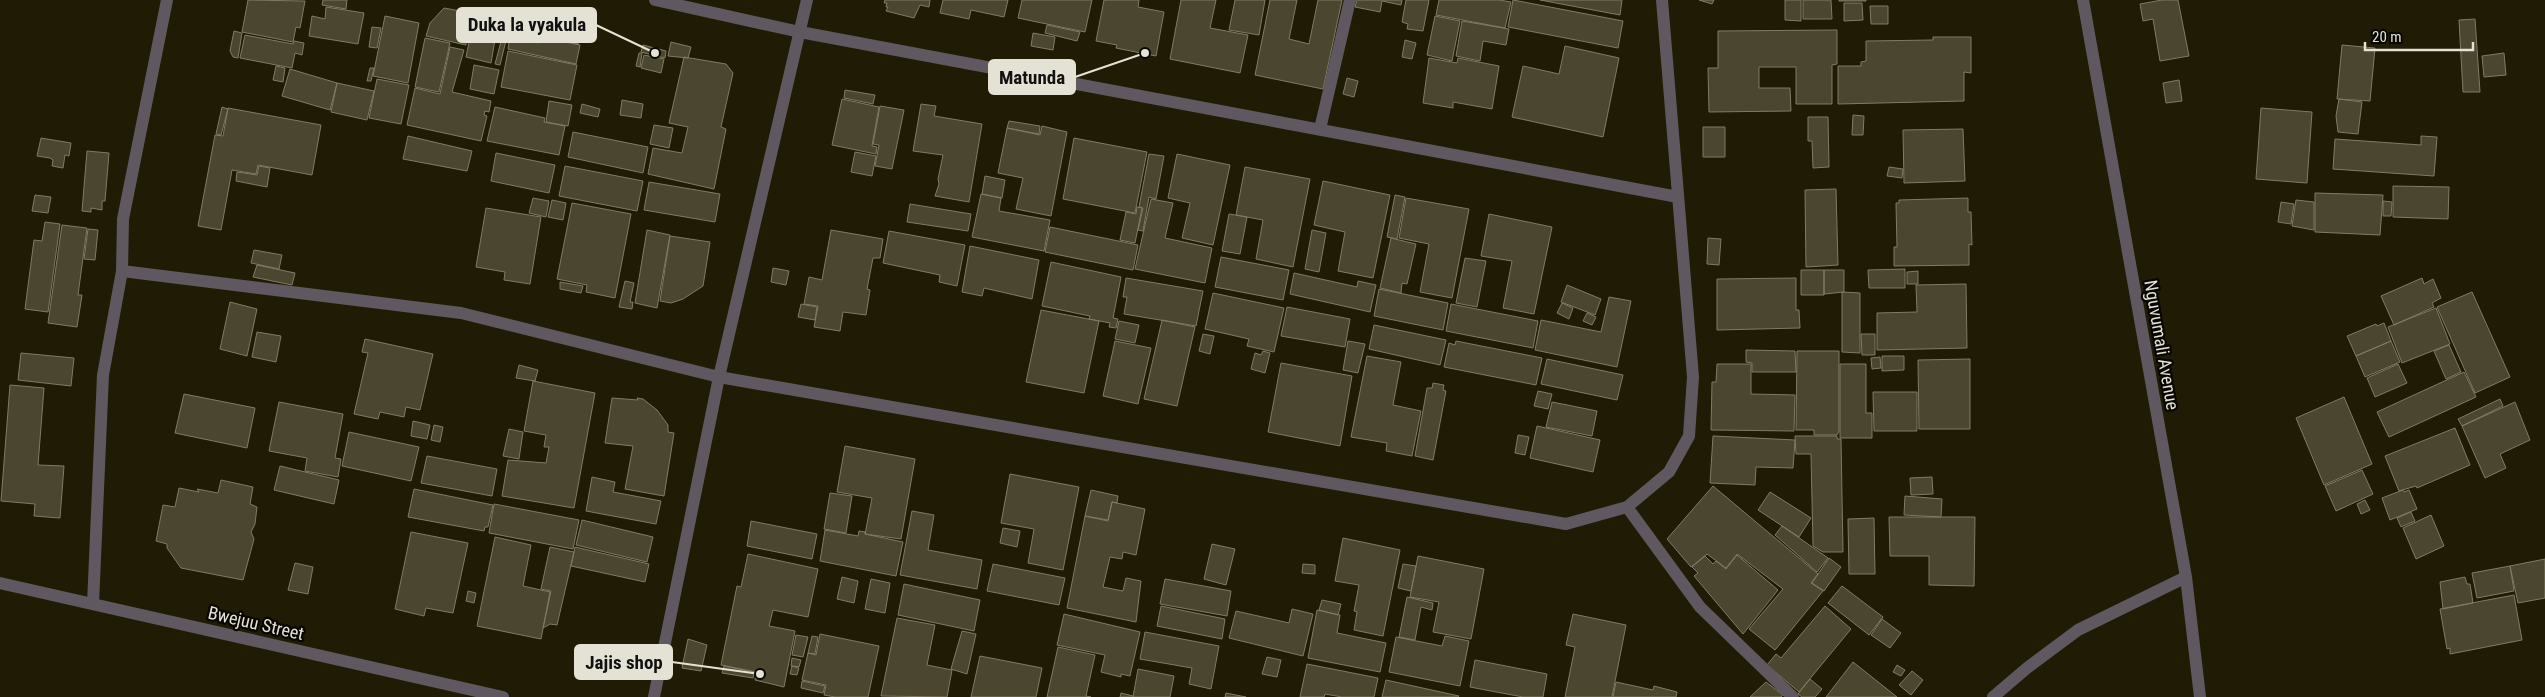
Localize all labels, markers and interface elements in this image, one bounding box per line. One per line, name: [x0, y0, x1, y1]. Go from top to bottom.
callout: Duka la vyakula: [457, 8, 596, 42]
text: Duka la vyakula: [468, 13, 586, 36]
scale bar: [2365, 20, 2472, 52]
text: 20 m: [2372, 28, 2402, 46]
callout: Matunda: [989, 60, 1075, 94]
text: Matunda: [999, 66, 1065, 89]
street label: Nguvumali Avenue: [2140, 278, 2184, 412]
street label: Bwejuu Street: [206, 602, 306, 644]
callout: Jajis shop: [575, 645, 672, 679]
text: Jajis shop: [585, 651, 663, 674]

